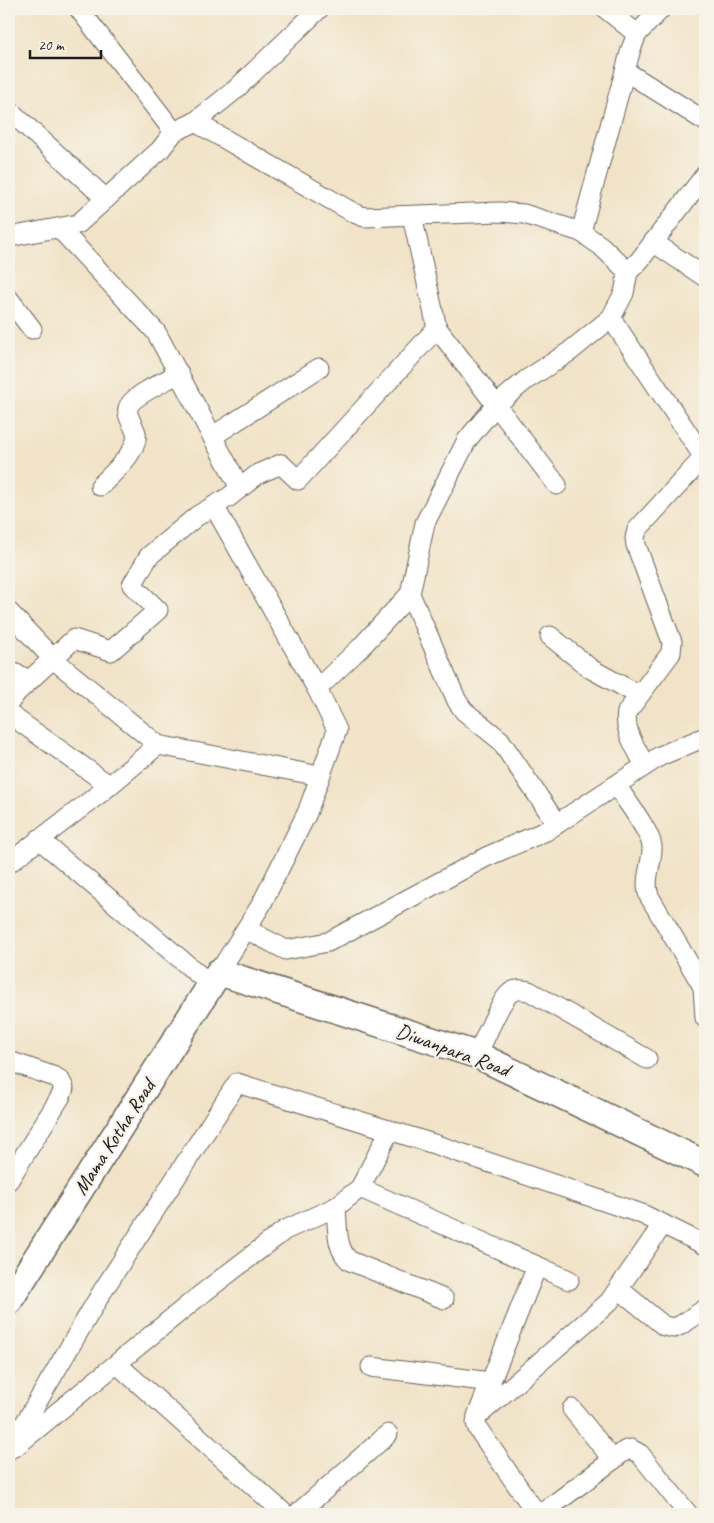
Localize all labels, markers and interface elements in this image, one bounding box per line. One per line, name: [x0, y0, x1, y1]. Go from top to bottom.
scale bar: [30, 28, 101, 60]
text: 20 m: [38, 36, 65, 55]
street label: Diwanpara Road: [393, 1017, 517, 1084]
street label: Mama Kotha Road: [67, 1071, 163, 1199]

